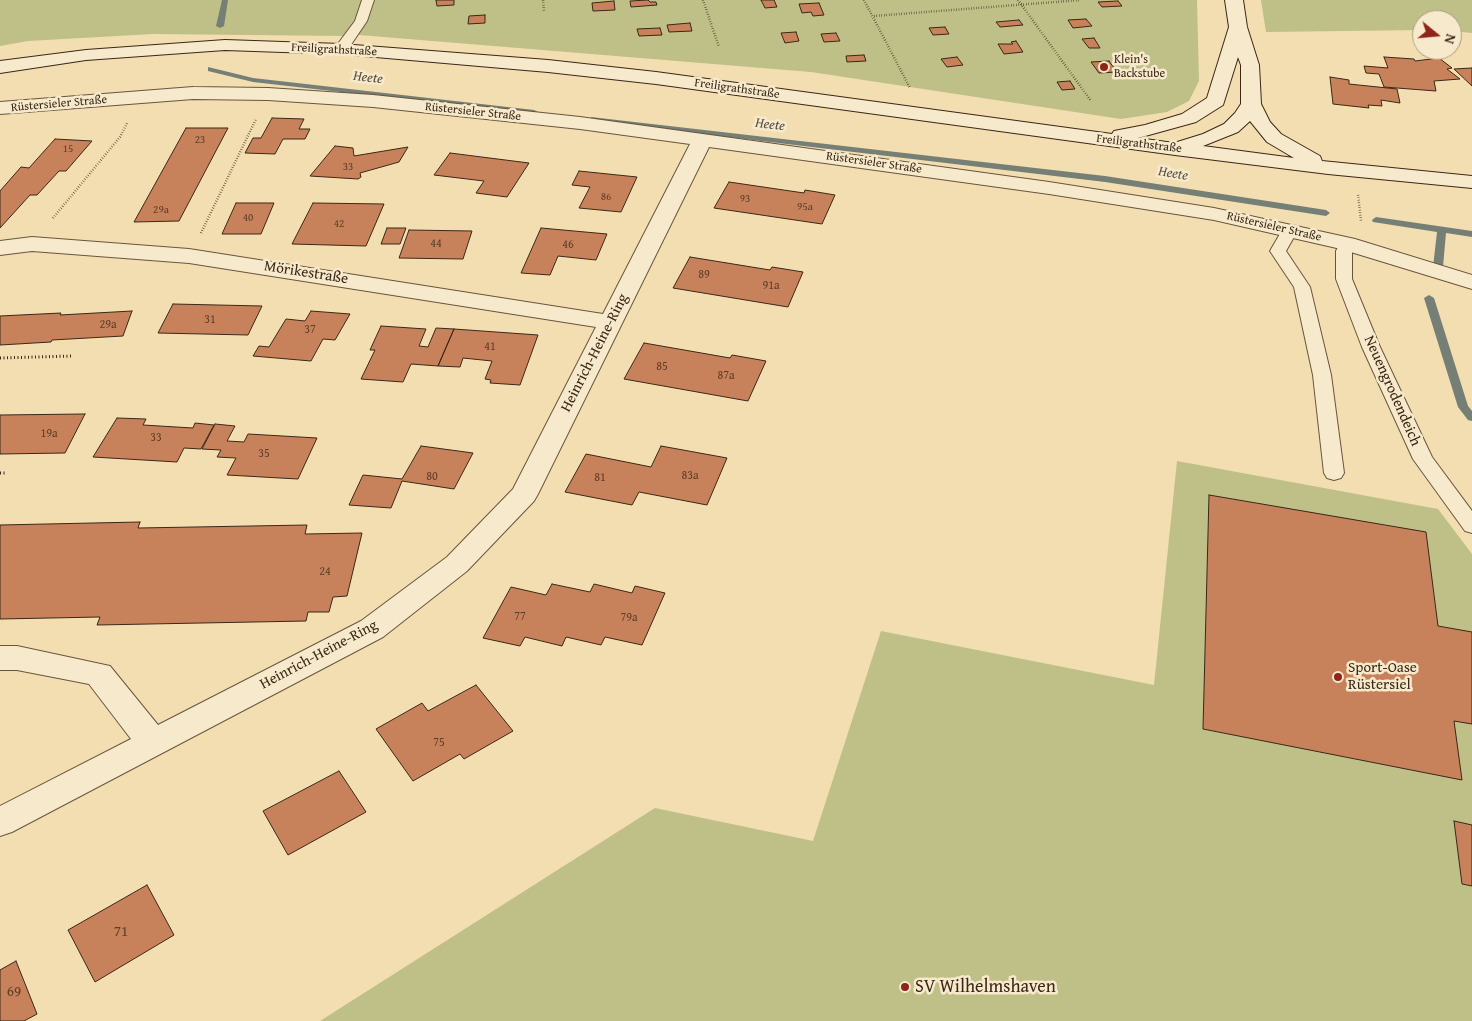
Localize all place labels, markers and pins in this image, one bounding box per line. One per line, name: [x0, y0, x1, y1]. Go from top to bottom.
place label: Klein's Backstube: [1114, 53, 1165, 81]
marker: Klein's Backstube: [1098, 61, 1110, 73]
place label: Sport-Oase Rüstersiel: [1348, 659, 1417, 694]
marker: Sport-Oase Rüstersiel: [1332, 671, 1344, 683]
place label: SV Wilhelmshaven: [915, 976, 1056, 998]
marker: SV Wilhelmshaven: [899, 981, 911, 993]

